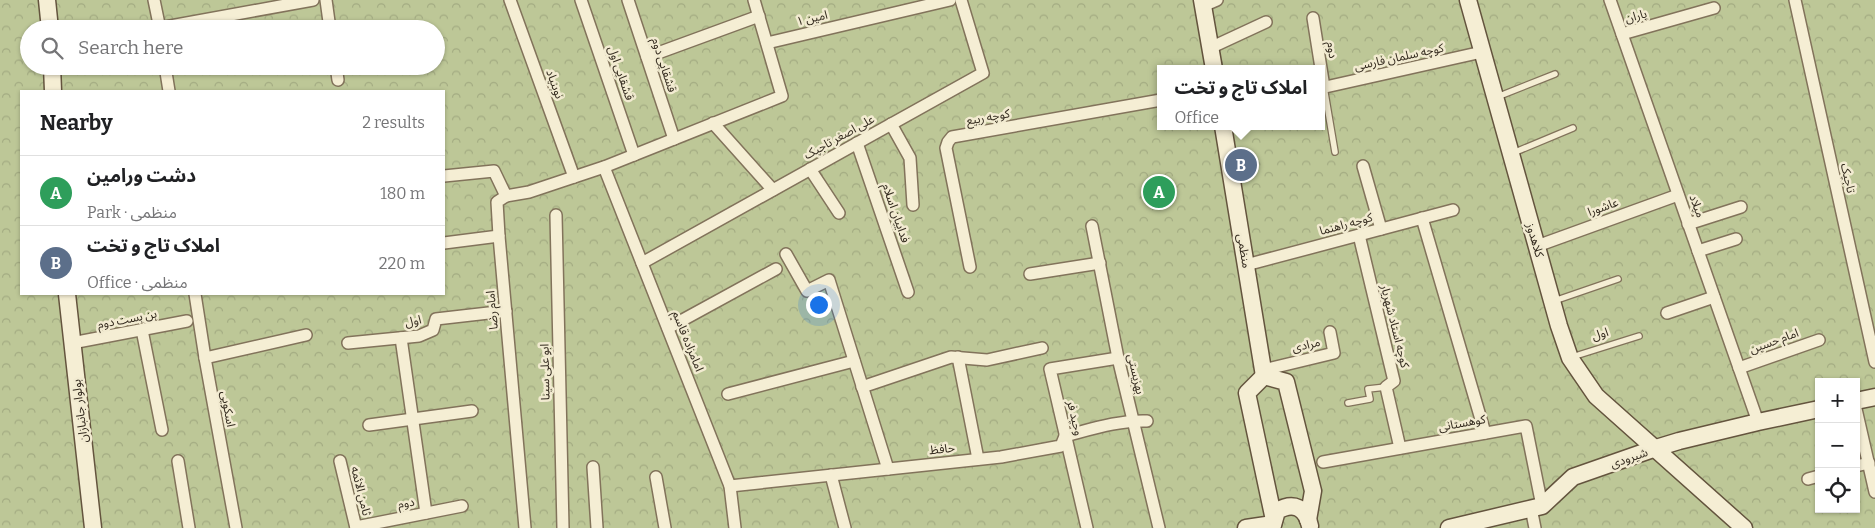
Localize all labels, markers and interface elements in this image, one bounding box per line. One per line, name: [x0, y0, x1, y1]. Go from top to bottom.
street label: یاران: [1623, 6, 1649, 26]
street label: امین ۱: [795, 8, 829, 28]
search box: [20, 20, 445, 75]
icon: search: [38, 34, 66, 62]
text: Search here: [78, 36, 183, 59]
street label: قشقایی دوم: [647, 36, 679, 95]
street label: کوچه سلمان فارسی: [1353, 40, 1446, 74]
street label: دوم: [1322, 41, 1340, 60]
street label: قشقایی اول: [605, 44, 637, 102]
popup: [1157, 65, 1325, 130]
street label: نوبنیاد: [543, 68, 567, 100]
text: املاک تاج و تخت: [1174, 76, 1308, 99]
street label: کوچه ربیع: [965, 106, 1012, 130]
text: Office: [1174, 108, 1219, 127]
text: Nearby: [40, 110, 113, 136]
street label: علی اصغر تاجیک: [801, 112, 877, 162]
text: 2 results: [362, 113, 425, 132]
pin: B: [1225, 146, 1257, 184]
street label: تاجیک: [1838, 162, 1858, 195]
text: دشت ورامین: [87, 164, 196, 187]
pin: A: [1143, 173, 1175, 211]
street label: فداییان اسلام: [877, 181, 913, 245]
text: A: [50, 184, 62, 203]
text: 180 m: [380, 184, 425, 203]
street label: میلاد: [1686, 192, 1708, 220]
street label: عاشورا: [1586, 195, 1620, 219]
text: Park · منظمی: [87, 203, 177, 222]
street label: کوچه راهنما: [1318, 210, 1375, 239]
street label: کلاهدوز: [1523, 220, 1547, 260]
street label: منظمی: [1234, 233, 1254, 269]
text: املاک تاج و تخت: [87, 234, 220, 257]
text: B: [51, 254, 61, 273]
text: 220 m: [379, 254, 425, 273]
text: Office · منظمی: [87, 273, 188, 292]
street label: کوچه استاد شهریار: [1377, 282, 1412, 371]
street label: امام رضا: [483, 290, 503, 330]
your location: [806, 292, 832, 318]
street label: بن بست دوم: [96, 306, 158, 334]
street label: امامزاده قاسم: [668, 309, 707, 374]
street label: اول: [403, 312, 423, 330]
street label: اول: [1590, 325, 1610, 343]
street label: امام حسین: [1747, 326, 1801, 358]
street label: مرادی: [1291, 335, 1321, 355]
street label: ابو علی سینا: [538, 343, 553, 400]
street label: بهزیستی: [1125, 353, 1147, 395]
street label: بولوار جانبازان: [69, 378, 91, 444]
map controls: [1815, 378, 1860, 513]
button: +: [1815, 378, 1860, 423]
street label: اسکویی: [218, 390, 238, 428]
street label: وحید فر: [1064, 398, 1086, 437]
street label: کوهستانی: [1437, 412, 1488, 434]
button: −: [1815, 423, 1860, 468]
street label: حافظ: [928, 441, 956, 457]
street label: شیرودی: [1608, 445, 1650, 471]
street label: ثامن الائمه: [348, 465, 374, 518]
button: locate: [1815, 468, 1860, 513]
street label: دوم: [396, 494, 416, 513]

